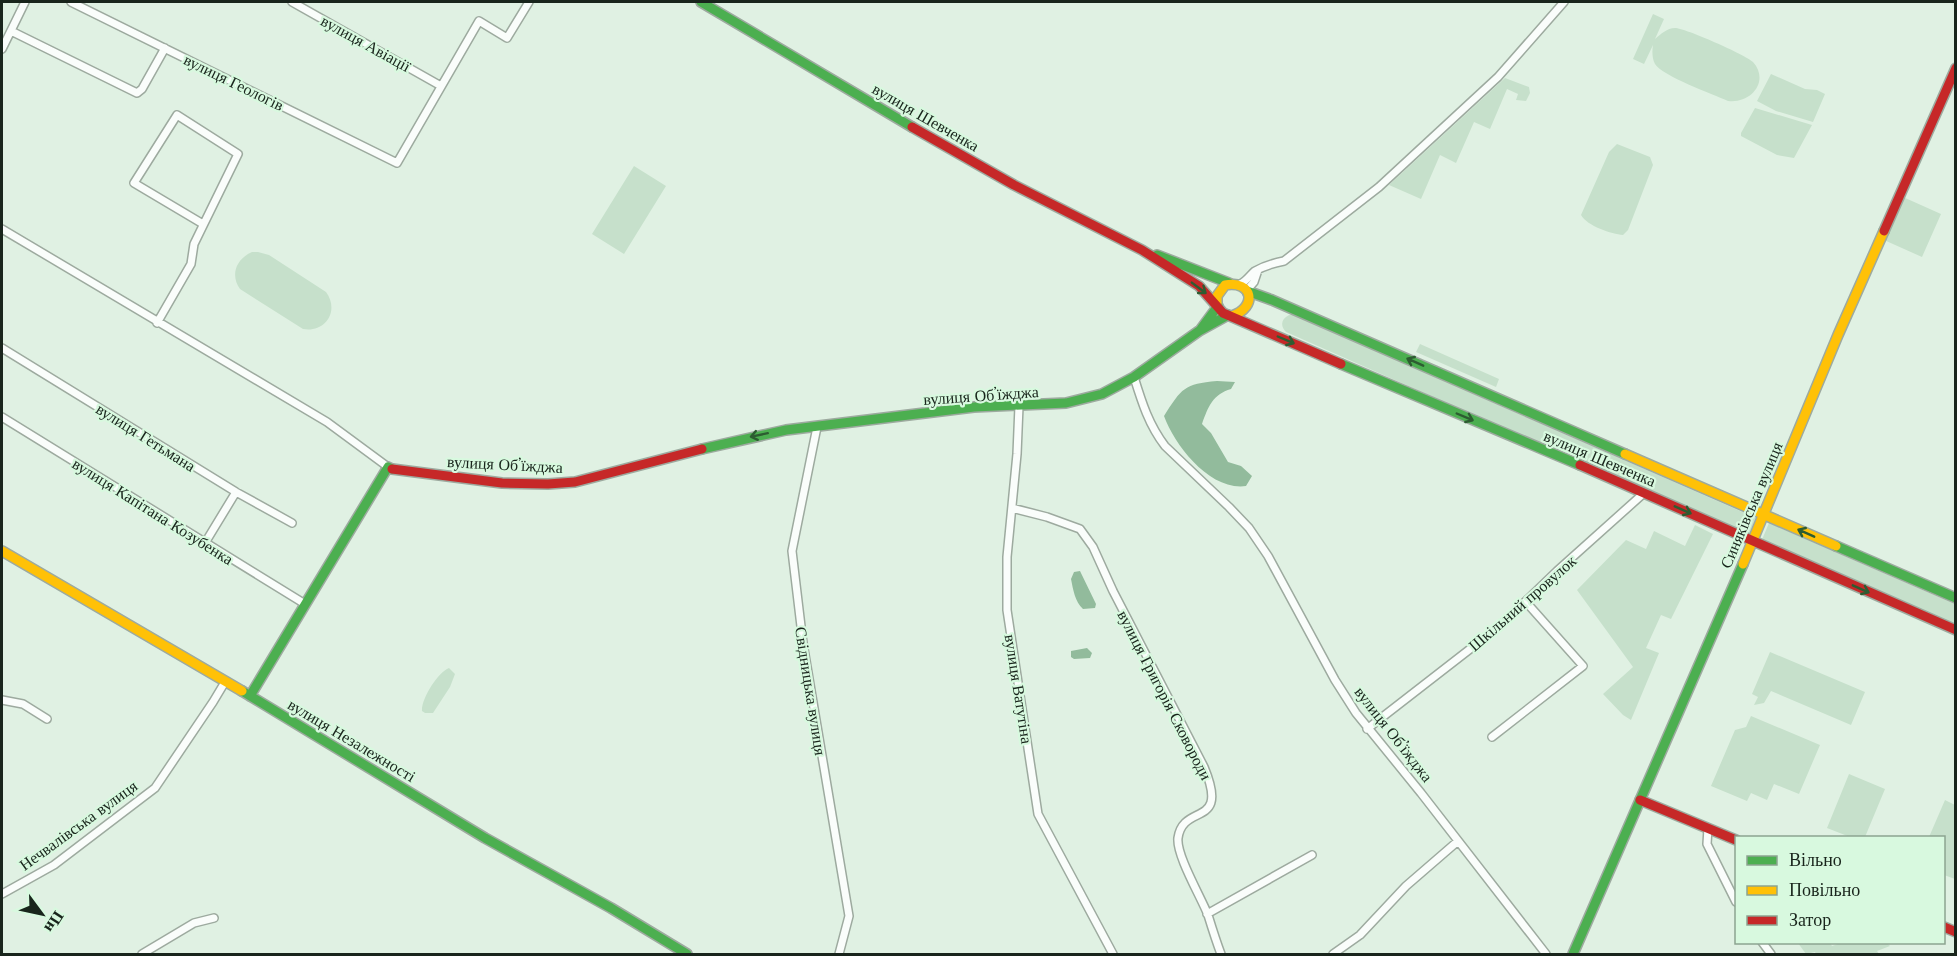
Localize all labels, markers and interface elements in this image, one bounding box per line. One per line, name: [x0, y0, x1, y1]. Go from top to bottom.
street label: вулиця Авіації: [318, 10, 415, 76]
street label: вулиця Геологів: [181, 49, 288, 115]
street label: вулиця Шевченка: [869, 78, 983, 156]
one-way arrow: [1190, 281, 1206, 294]
one-way arrow: [1276, 335, 1294, 346]
one-way arrow: [1407, 356, 1425, 367]
street label: вулиця Обʼїжджа: [923, 381, 1039, 409]
street label: вулиця Гетьмана: [93, 398, 199, 476]
one-way arrow: [1456, 412, 1474, 423]
street label: вулиця Шевченка: [1541, 425, 1659, 491]
one-way arrow: [750, 430, 769, 442]
street label: Синяківська вулиця: [1715, 438, 1787, 571]
street label: вулиця Обʼїжджа: [447, 451, 563, 477]
street label: вулиця Капітана Козубенка: [69, 453, 237, 569]
one-way arrow: [1673, 505, 1691, 517]
one-way arrow: [1797, 526, 1815, 538]
street label: Шкільний провулок: [1464, 551, 1580, 655]
one-way arrow: [1852, 583, 1870, 595]
street label: вулиця Григорія Сковороди: [1113, 607, 1217, 784]
street label: Свідницька вулиця: [791, 625, 831, 757]
street label: вулиця Ватутіна: [1000, 633, 1038, 745]
street label: вулиця Обʼїжджа: [1350, 682, 1438, 786]
street label: вулиця Незалежності: [285, 694, 420, 786]
street label: Нечвалівська вулиця: [15, 775, 141, 875]
legend: [1735, 836, 1945, 944]
text: Вільно: [1789, 849, 1842, 871]
text: Повільно: [1789, 879, 1860, 901]
north arrow: [12, 884, 72, 944]
text: Пн: [40, 908, 69, 937]
text: Затор: [1789, 909, 1831, 931]

